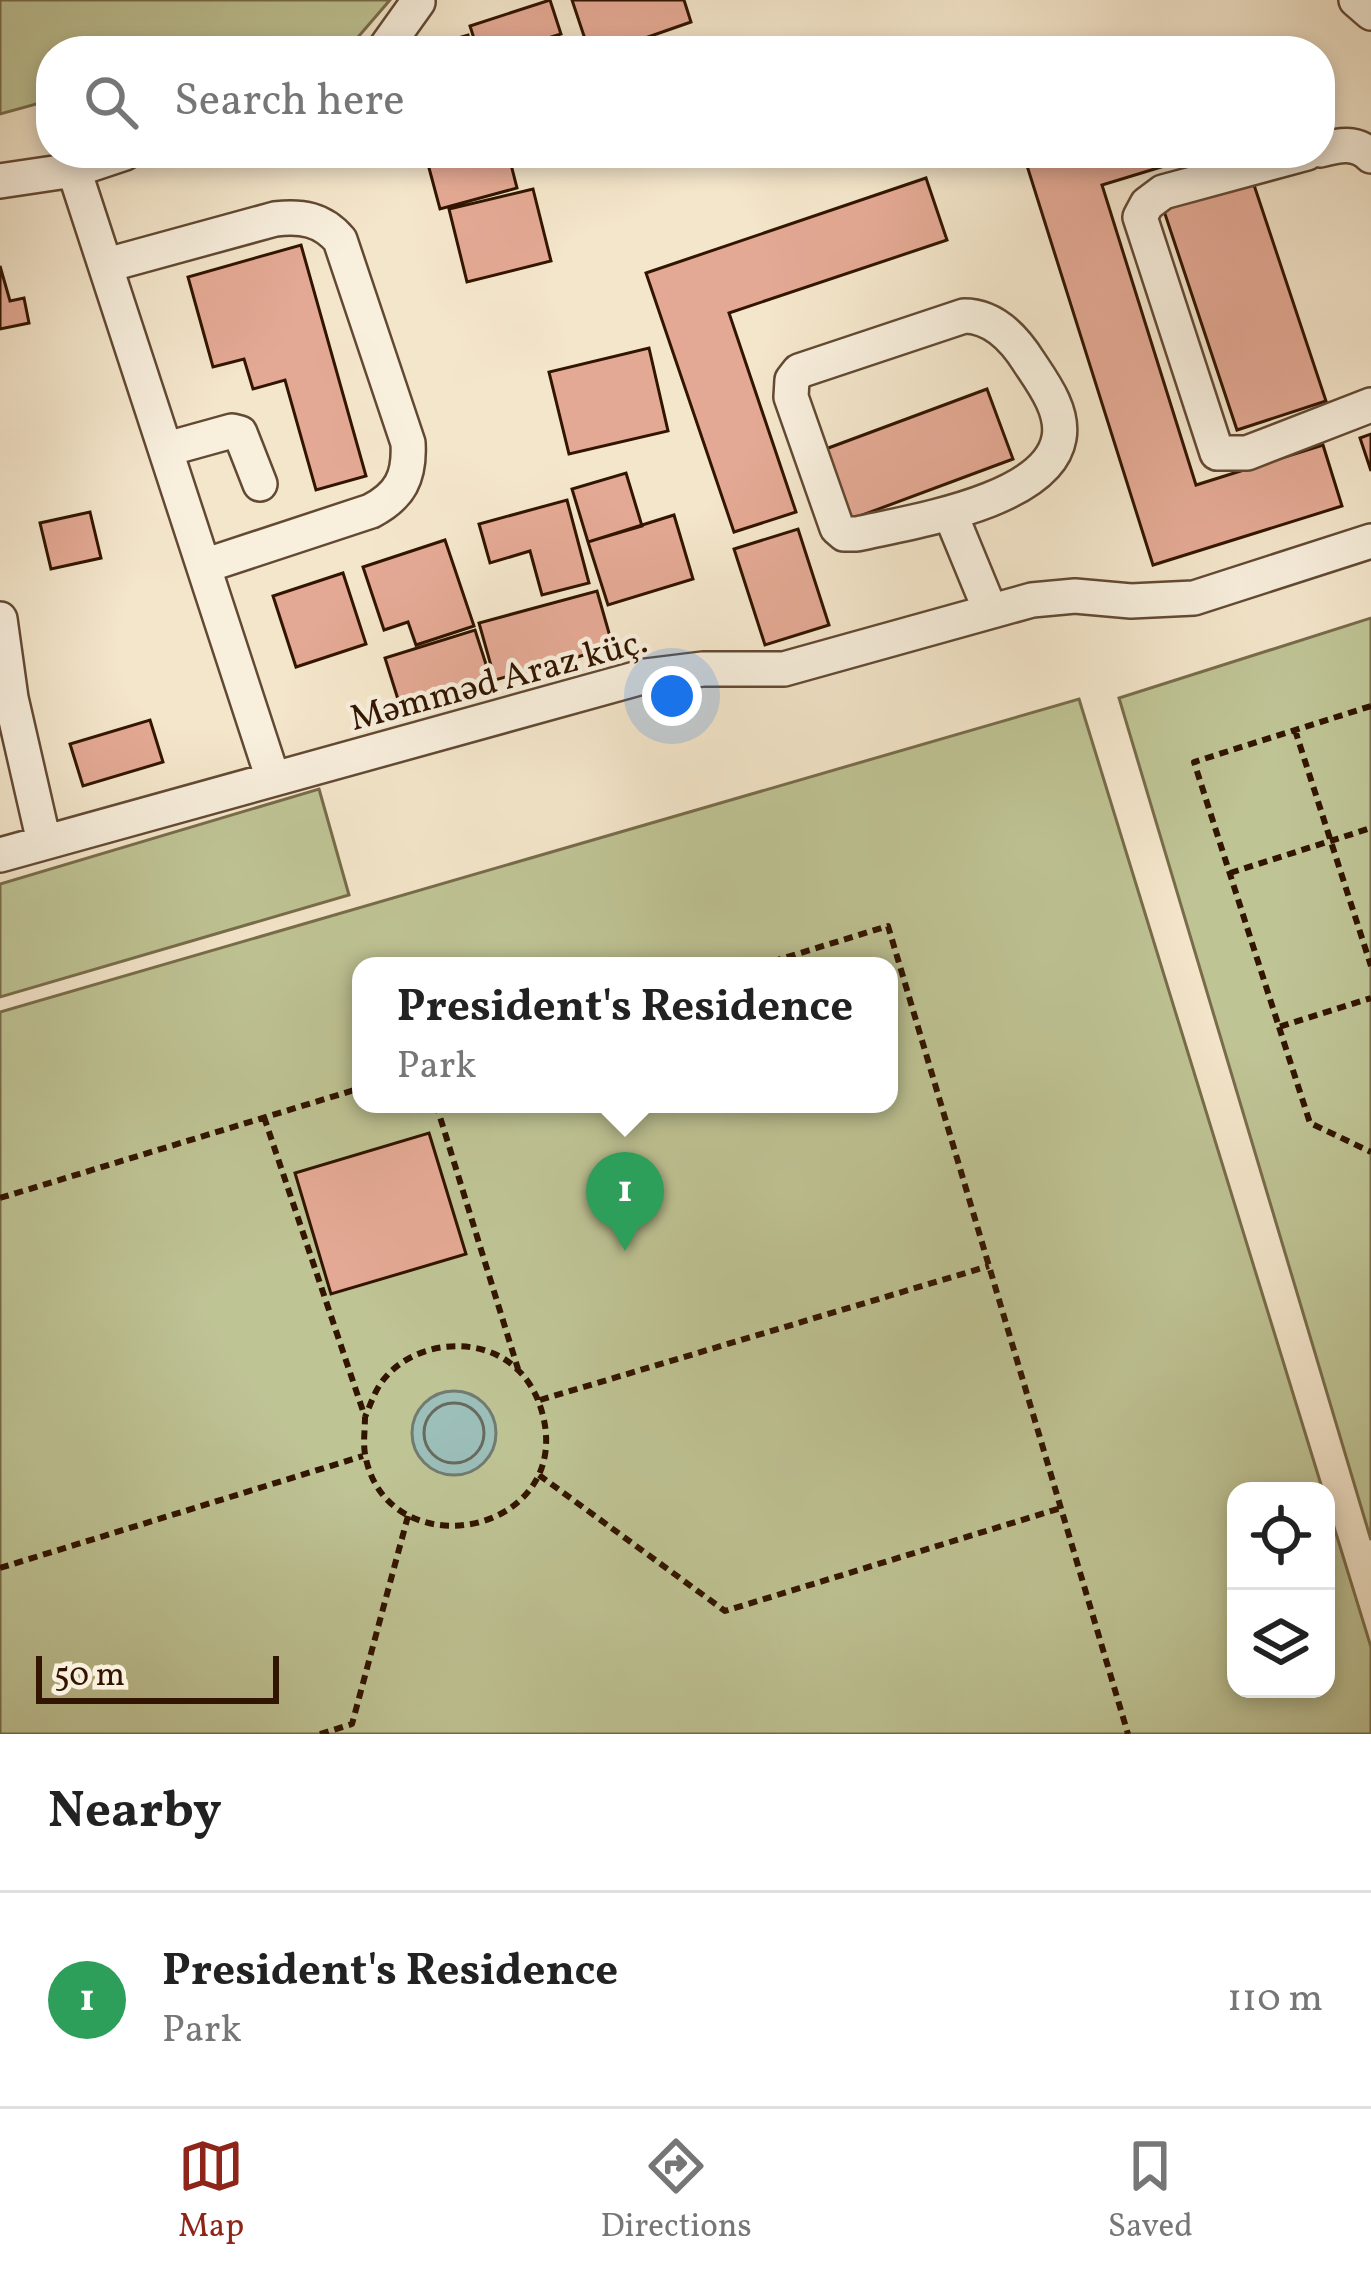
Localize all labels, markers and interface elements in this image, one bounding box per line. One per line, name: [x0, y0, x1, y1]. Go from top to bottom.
search box: [36, 36, 1335, 168]
icon: search: [78, 69, 144, 135]
text: Search here: [174, 71, 405, 134]
street label: Məmməd Araz küç.: [345, 618, 653, 746]
your location: [642, 666, 702, 726]
popup: [352, 957, 898, 1113]
text: President's Residence: [397, 977, 853, 1040]
text: Park: [397, 1040, 477, 1094]
pin: 1: [586, 1152, 664, 1251]
map controls: [1227, 1482, 1335, 1698]
button: locate: [1227, 1482, 1335, 1590]
button: layers: [1227, 1590, 1335, 1698]
scale bar: [36, 1650, 279, 1703]
text: 50 m: [54, 1654, 125, 1700]
text: Nearby: [48, 1777, 222, 1848]
text: President's Residence: [162, 1941, 618, 2004]
text: 1: [79, 1973, 95, 2027]
text: 110 m: [1227, 1973, 1323, 2027]
text: Park: [162, 2004, 242, 2058]
tab: Map: [178, 2133, 244, 2251]
tab: Directions: [600, 2133, 752, 2251]
tab: Saved: [1108, 2133, 1193, 2251]

